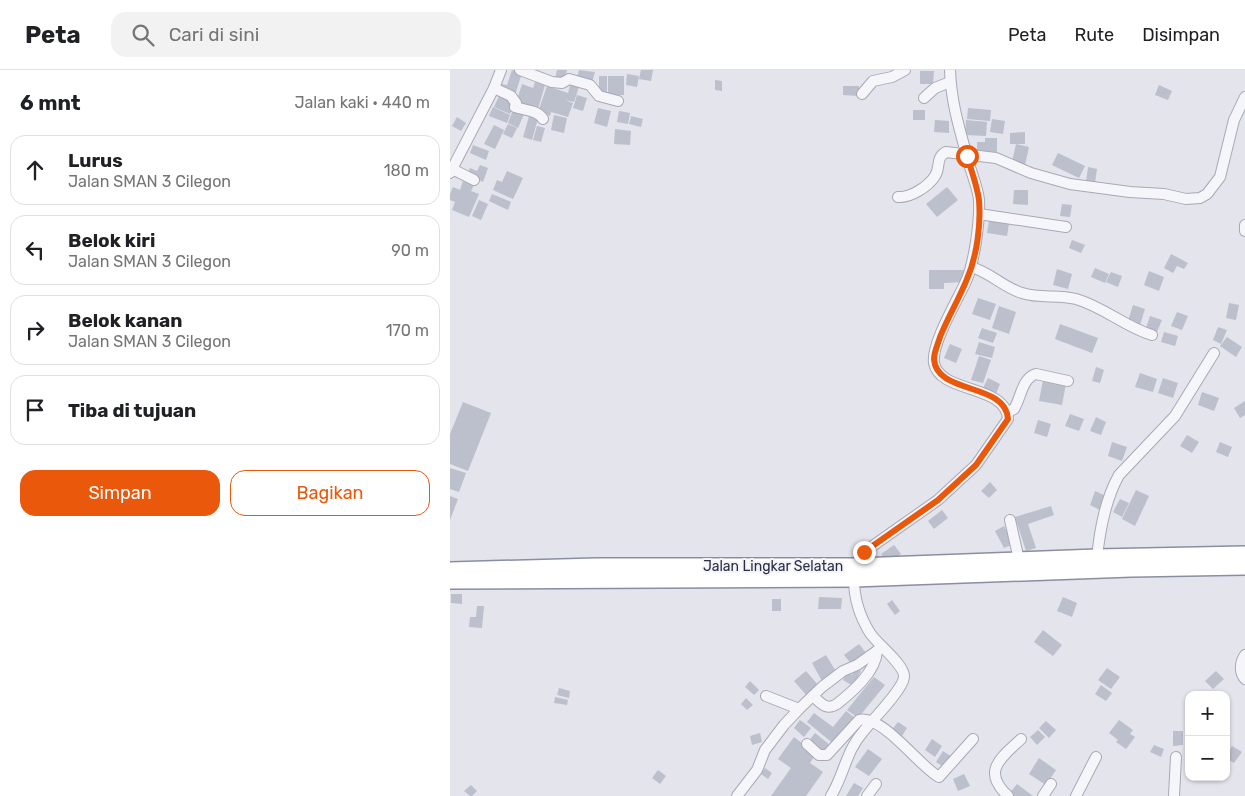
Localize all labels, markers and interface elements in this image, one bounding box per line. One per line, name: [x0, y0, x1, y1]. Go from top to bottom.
search box: [111, 12, 461, 57]
text: Peta: [25, 21, 81, 49]
icon: search: [129, 21, 157, 49]
text: Cari di sini: [169, 23, 259, 46]
text: Peta: [1008, 24, 1046, 46]
text: Rute: [1074, 24, 1114, 46]
text: Disimpan: [1142, 24, 1220, 46]
text: 6 mnt: [20, 90, 81, 115]
text: Jalan kaki · 440 m: [294, 93, 430, 112]
route start: [956, 145, 979, 168]
text: Lurus: [68, 149, 123, 172]
icon: ahead: [21, 156, 49, 184]
text: 180 m: [384, 161, 429, 180]
text: Jalan SMAN 3 Cilegon: [68, 172, 231, 191]
text: Belok kiri: [68, 229, 155, 252]
icon: left: [21, 236, 49, 264]
text: 90 m: [391, 241, 429, 260]
text: Jalan SMAN 3 Cilegon: [68, 252, 231, 271]
text: Belok kanan: [68, 309, 183, 332]
icon: right: [21, 316, 49, 344]
text: 170 m: [386, 321, 429, 340]
text: Jalan SMAN 3 Cilegon: [68, 332, 231, 351]
icon: arrive: [21, 396, 49, 424]
text: Tiba di tujuan: [68, 399, 196, 422]
button: Simpan: [20, 470, 220, 516]
button: Bagikan: [230, 470, 430, 516]
route end: [853, 541, 876, 564]
street label: Jalan Lingkar Selatan: [703, 558, 843, 575]
map controls: [1185, 691, 1230, 781]
button: +: [1185, 691, 1230, 736]
button: −: [1185, 736, 1230, 781]

